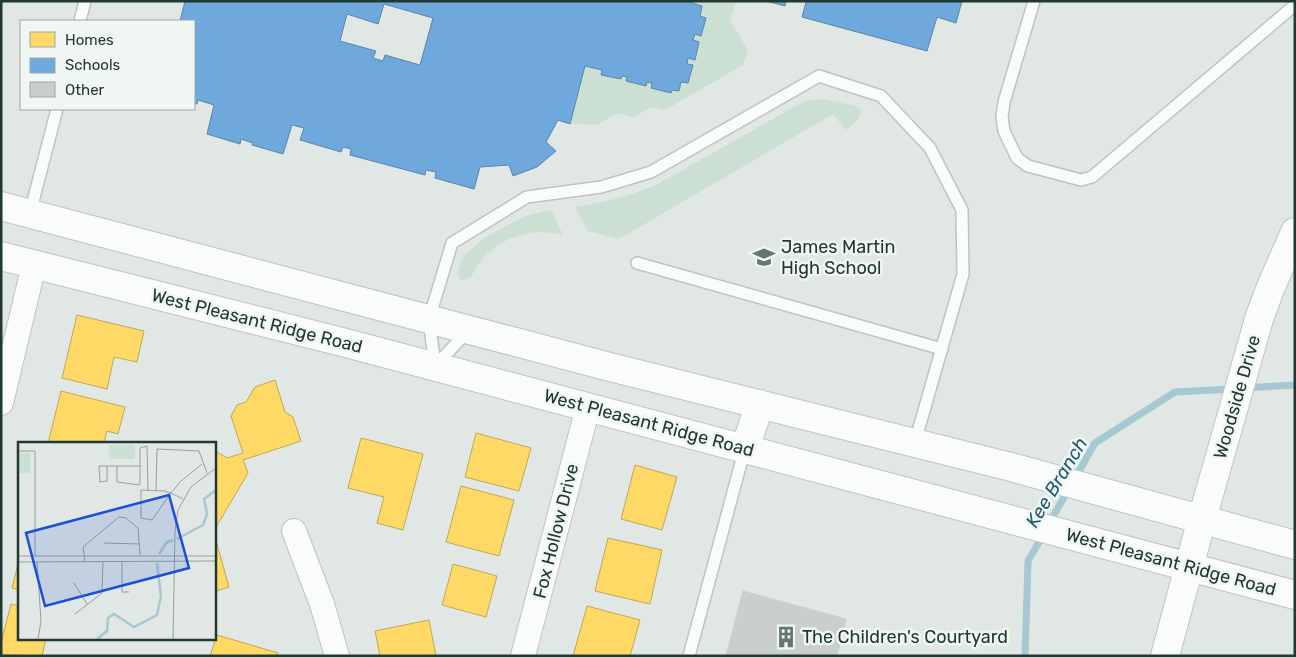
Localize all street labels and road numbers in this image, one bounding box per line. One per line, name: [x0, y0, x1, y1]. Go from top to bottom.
street label: West Pleasant Ridge Road: [149, 284, 365, 358]
street label: Woodside Drive: [1209, 333, 1265, 461]
street label: West Pleasant Ridge Road: [541, 384, 757, 462]
street label: Fox Hollow Drive: [529, 461, 583, 601]
street label: West Pleasant Ridge Road: [1063, 523, 1279, 601]

